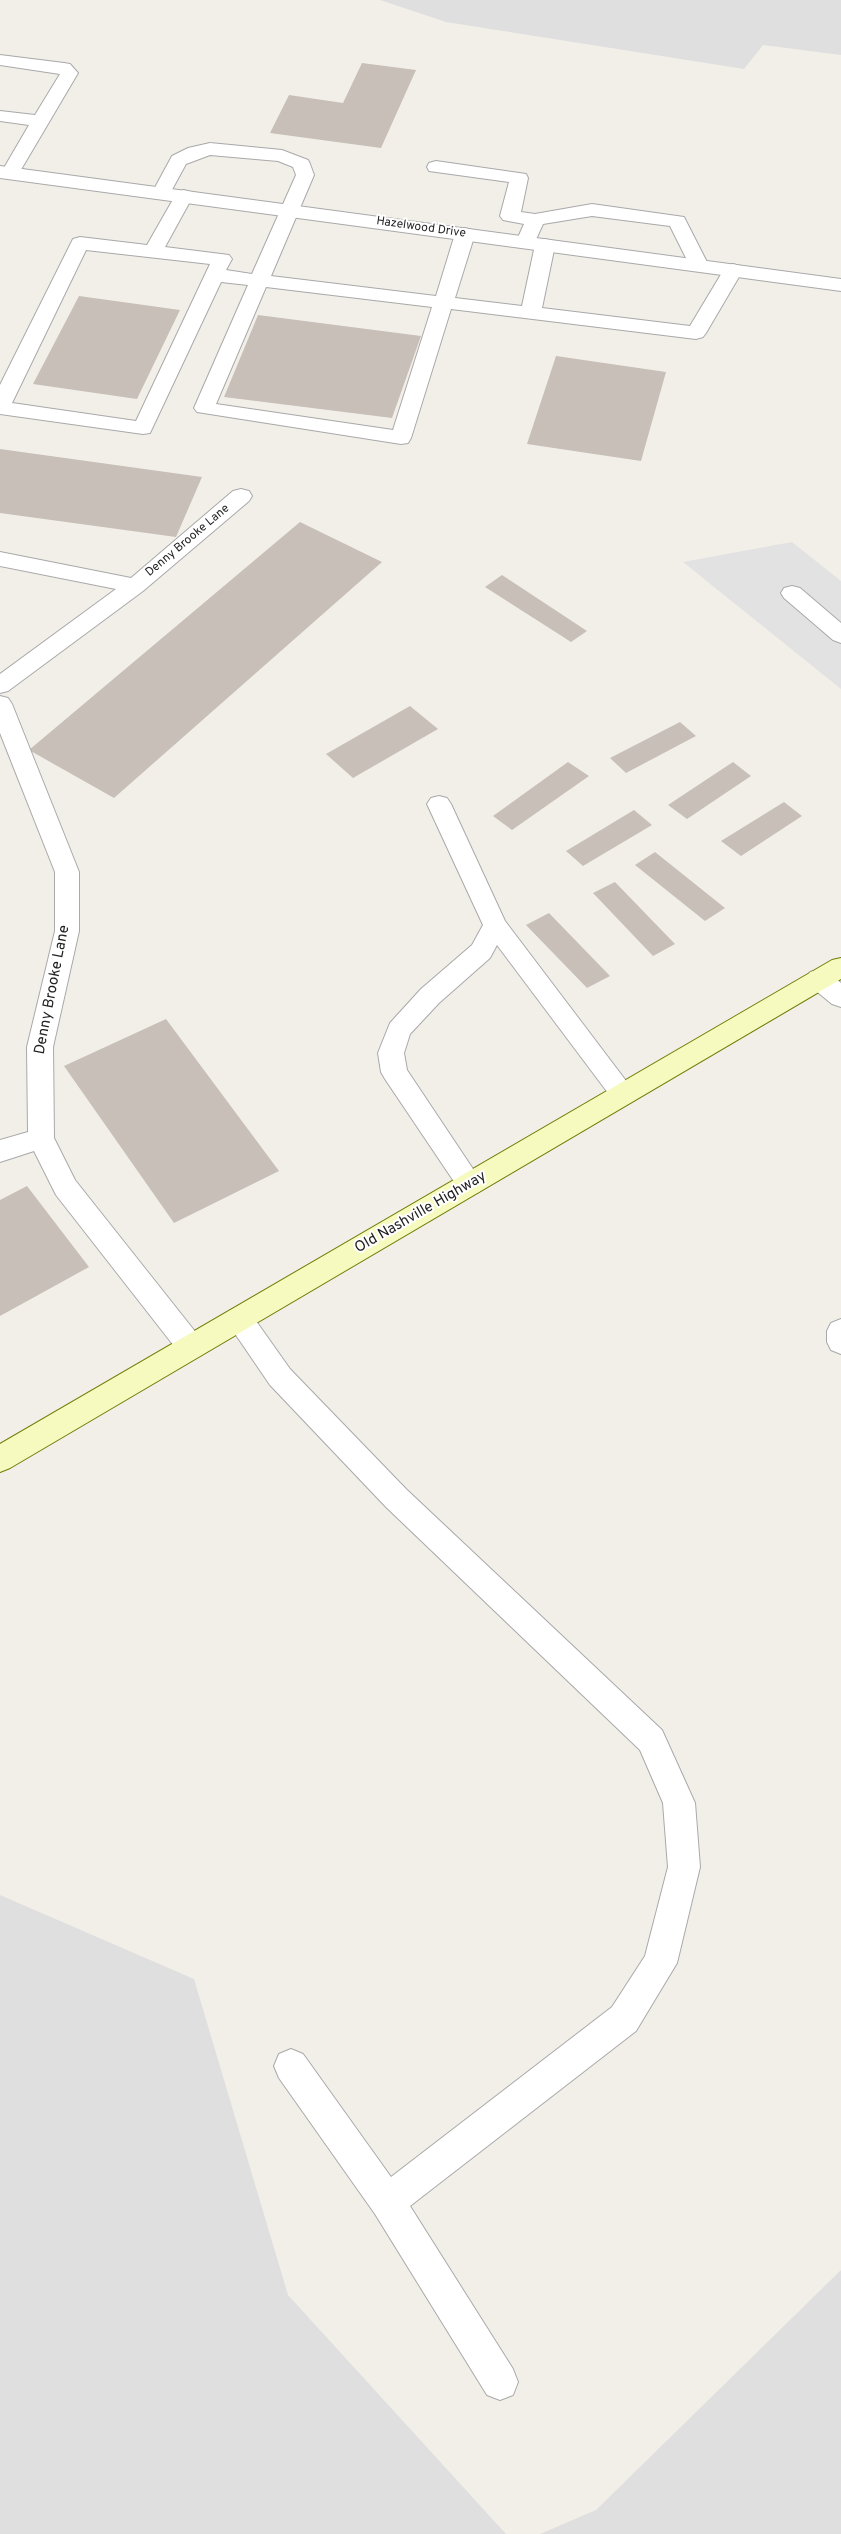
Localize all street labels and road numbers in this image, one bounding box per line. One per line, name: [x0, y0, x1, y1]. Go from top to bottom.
street label: Hazelwood Drive: [375, 215, 467, 241]
street label: Denny Brooke Lane: [143, 502, 233, 580]
street label: Denny Brooke Lane: [32, 924, 74, 1056]
street label: Old Nashville Highway: [352, 1168, 490, 1258]

